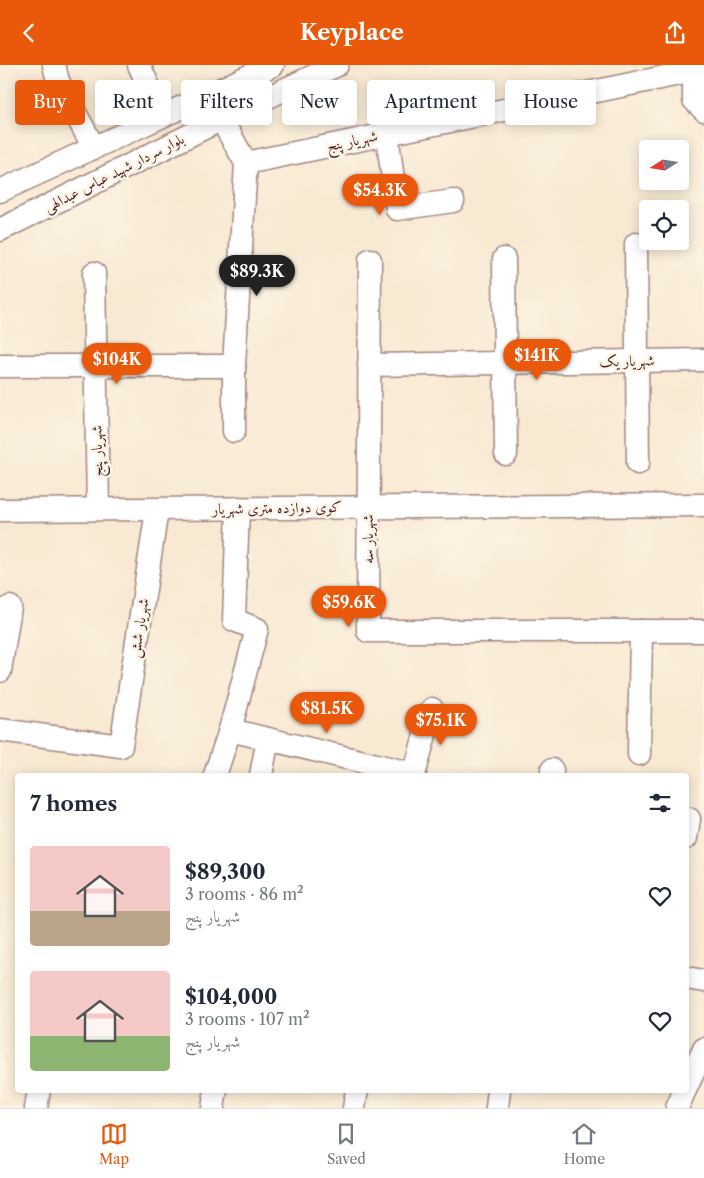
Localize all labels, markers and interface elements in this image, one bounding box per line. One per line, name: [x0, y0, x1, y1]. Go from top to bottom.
icon: back: [15, 19, 43, 47]
text: Keyplace: [300, 19, 404, 46]
icon: share: [661, 19, 689, 47]
chip: Buy: [15, 80, 85, 125]
chip: Rent: [95, 80, 171, 125]
chip: Filters: [181, 80, 272, 125]
chip: New: [282, 80, 357, 125]
chip: Apartment: [367, 80, 495, 125]
chip: House: [505, 80, 596, 125]
street label: شهریار پنج: [325, 126, 380, 160]
street label: بلوار سردار شهید عباس عبدالهی: [40, 129, 188, 218]
north arrow: [639, 140, 689, 190]
map controls: [639, 140, 689, 250]
pin: $54.3K: [339, 173, 421, 216]
text: $54.3K: [353, 180, 407, 200]
button: locate: [639, 200, 689, 250]
pin: $89.3K: [216, 255, 298, 297]
text: $89.3K: [230, 261, 284, 281]
pin: $141K: [502, 339, 572, 381]
pin: $104K: [82, 343, 152, 385]
text: $141K: [514, 345, 560, 365]
text: $104K: [93, 349, 141, 369]
street label: شهریار یک: [599, 351, 655, 371]
street label: شهریار پنج: [87, 425, 111, 477]
street label: کوی دوازده متری شهریار: [210, 497, 342, 519]
street label: شهریار سه: [358, 514, 378, 564]
pin: $59.6K: [308, 585, 390, 628]
text: $59.6K: [322, 592, 376, 612]
street label: شهریار شش: [124, 597, 154, 659]
pin: $81.5K: [286, 691, 368, 734]
text: $81.5K: [301, 698, 353, 718]
pin: $75.1K: [400, 703, 482, 746]
text: $75.1K: [416, 710, 466, 730]
icon: filters: [646, 789, 674, 817]
text: 7 homes: [30, 791, 117, 816]
text: $89,300: [185, 859, 266, 884]
icon: home: [70, 866, 130, 926]
icon: heart: [646, 882, 674, 910]
text: 3 rooms · 86 m²: [185, 884, 304, 904]
text: شهریار پنج: [185, 906, 240, 926]
text: $104,000: [185, 984, 277, 1009]
icon: home: [70, 991, 130, 1051]
icon: heart: [646, 1007, 674, 1035]
text: 3 rooms · 107 m²: [185, 1009, 310, 1029]
text: شهریار پنج: [185, 1031, 240, 1051]
tab: Map: [99, 1120, 129, 1168]
tab: Saved: [327, 1120, 366, 1168]
tab: Home: [564, 1120, 605, 1168]

